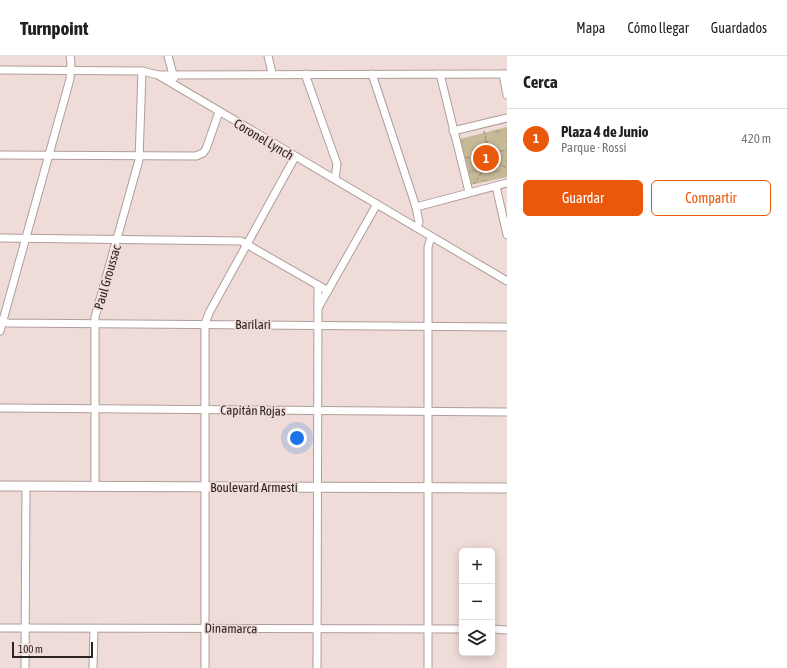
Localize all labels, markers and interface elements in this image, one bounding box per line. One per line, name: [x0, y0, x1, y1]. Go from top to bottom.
text: Turnpoint: [20, 17, 88, 39]
text: Mapa: [576, 20, 605, 36]
text: Cómo llegar: [627, 20, 689, 36]
text: Guardados: [711, 20, 767, 36]
text: Cerca: [523, 72, 558, 92]
street label: Coronel Lynch: [231, 116, 296, 163]
text: Plaza 4 de Junio: [561, 123, 649, 140]
text: 1: [533, 131, 539, 146]
text: 420 m: [742, 131, 771, 146]
text: Parque · Rossi: [561, 140, 626, 155]
pin: 1: [473, 143, 499, 173]
button: Guardar: [523, 180, 643, 216]
button: Compartir: [651, 180, 771, 216]
street label: Paul Groussac: [91, 243, 124, 311]
street label: Barilari: [235, 317, 271, 332]
street label: Capitán Rojas: [220, 402, 286, 419]
your location: [287, 428, 307, 448]
street label: Boulevard Armesti: [210, 480, 298, 495]
map controls: [459, 548, 495, 656]
button: +: [459, 548, 495, 584]
button: −: [459, 584, 495, 620]
button: layers: [459, 620, 495, 656]
street label: Dinamarca: [205, 621, 257, 636]
scale bar: [12, 640, 93, 659]
text: 100 m: [18, 643, 43, 655]

